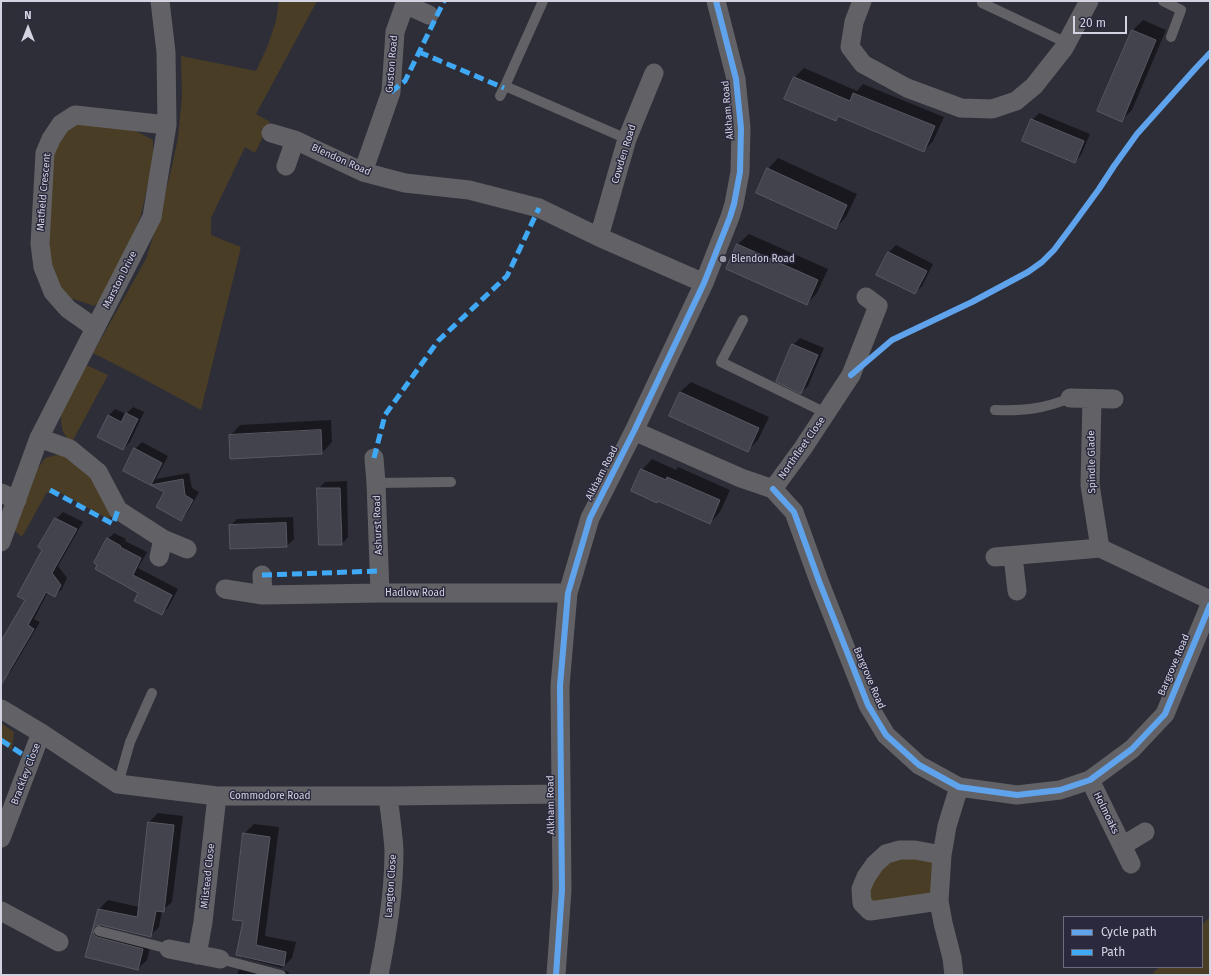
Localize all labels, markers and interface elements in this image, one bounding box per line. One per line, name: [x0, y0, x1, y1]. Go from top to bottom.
north arrow: [8, 8, 48, 48]
scale bar: [1075, 8, 1129, 34]
text: N: [24, 9, 32, 22]
text: 20 m: [1080, 16, 1106, 30]
street label: Guston Road: [384, 35, 400, 93]
street label: Alkham Road: [719, 80, 737, 140]
street label: Cowden Road: [609, 123, 639, 185]
street label: Blendon Road: [309, 142, 373, 178]
street label: Matfield Crescent: [35, 153, 53, 231]
street label: Marston Drive: [100, 249, 140, 311]
place label: Blendon Road: [731, 253, 795, 265]
marker: Blendon Road: [718, 254, 728, 264]
street label: Northfleet Close: [776, 415, 828, 481]
street label: Spindle Glade: [1085, 430, 1099, 494]
street label: Alkham Road: [583, 444, 621, 502]
street label: Ashurst Road: [371, 495, 385, 555]
street label: Hadlow Road: [385, 587, 445, 599]
street label: Bargrove Road: [1156, 632, 1192, 698]
street label: Bargrove Road: [851, 645, 887, 711]
street label: Brackley Close: [9, 741, 43, 807]
street label: Alkham Road: [544, 775, 558, 835]
street label: Commodore Road: [230, 790, 310, 802]
street label: Holmoaks: [1091, 790, 1121, 836]
street label: Milstead Close: [199, 843, 217, 909]
street label: Langton Close: [383, 854, 399, 918]
legend: [1063, 916, 1203, 968]
text: Cycle path: [1101, 925, 1157, 939]
text: Path: [1101, 945, 1125, 959]

